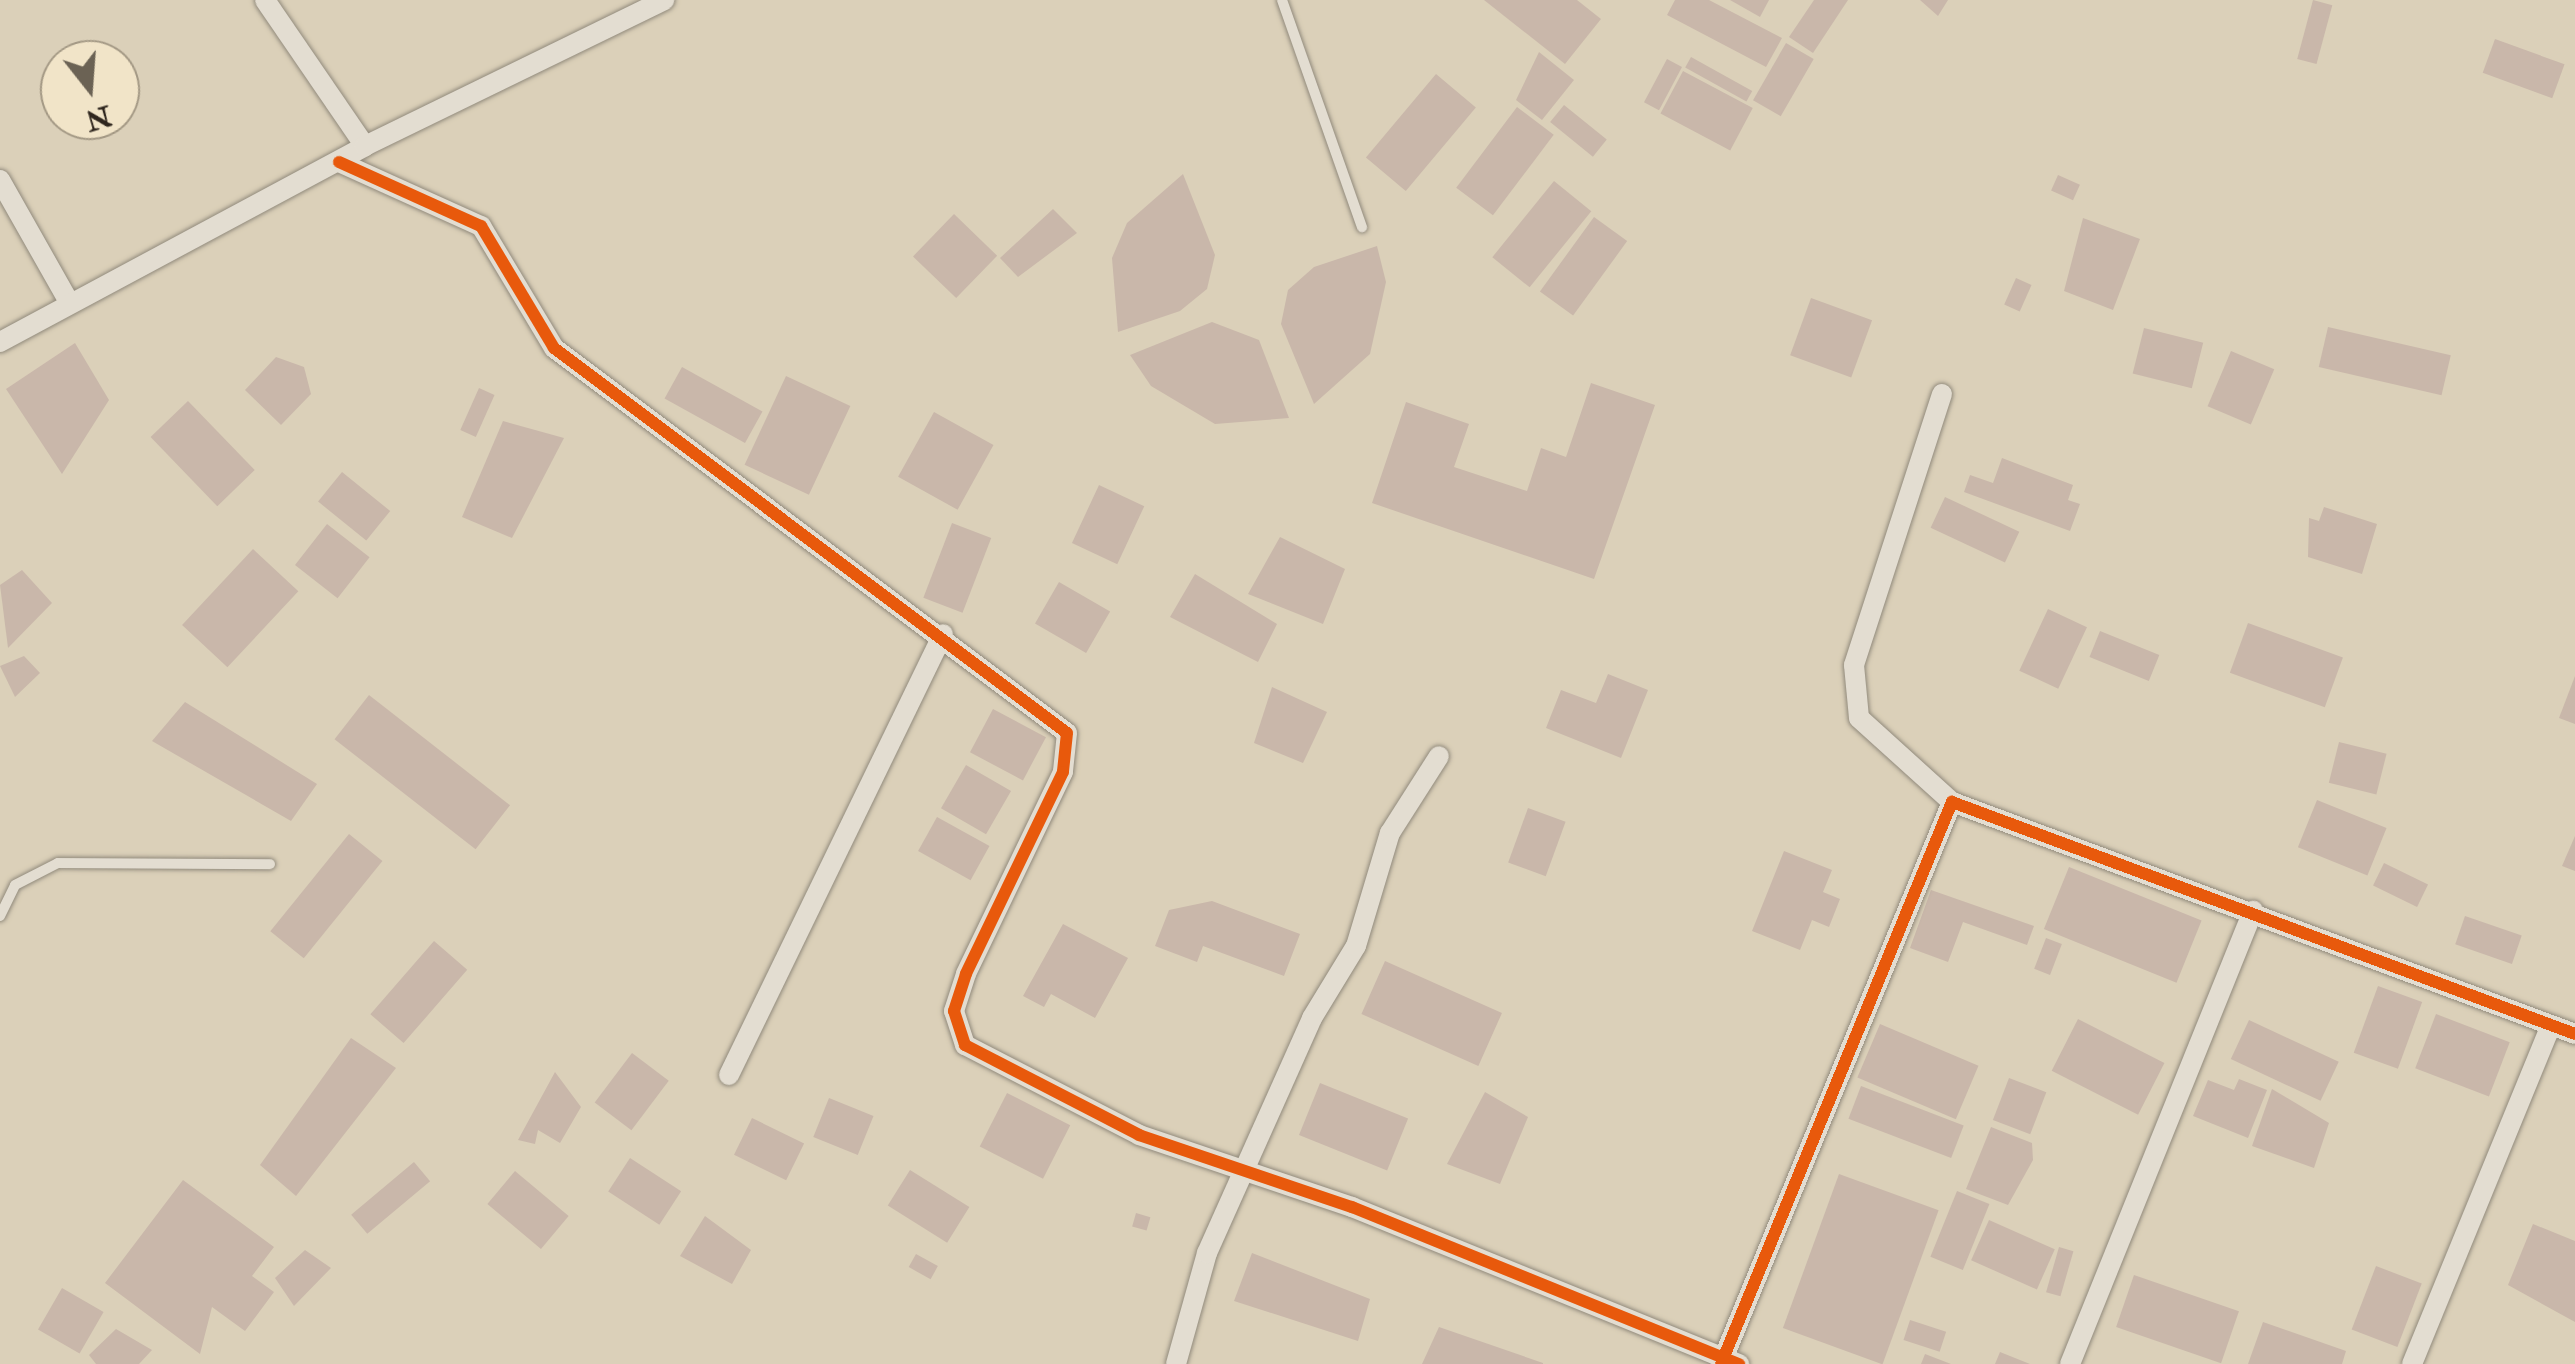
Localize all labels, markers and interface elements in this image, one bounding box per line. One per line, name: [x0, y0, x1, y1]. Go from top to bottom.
north arrow: [40, 40, 140, 140]
text: N: [81, 97, 115, 138]

